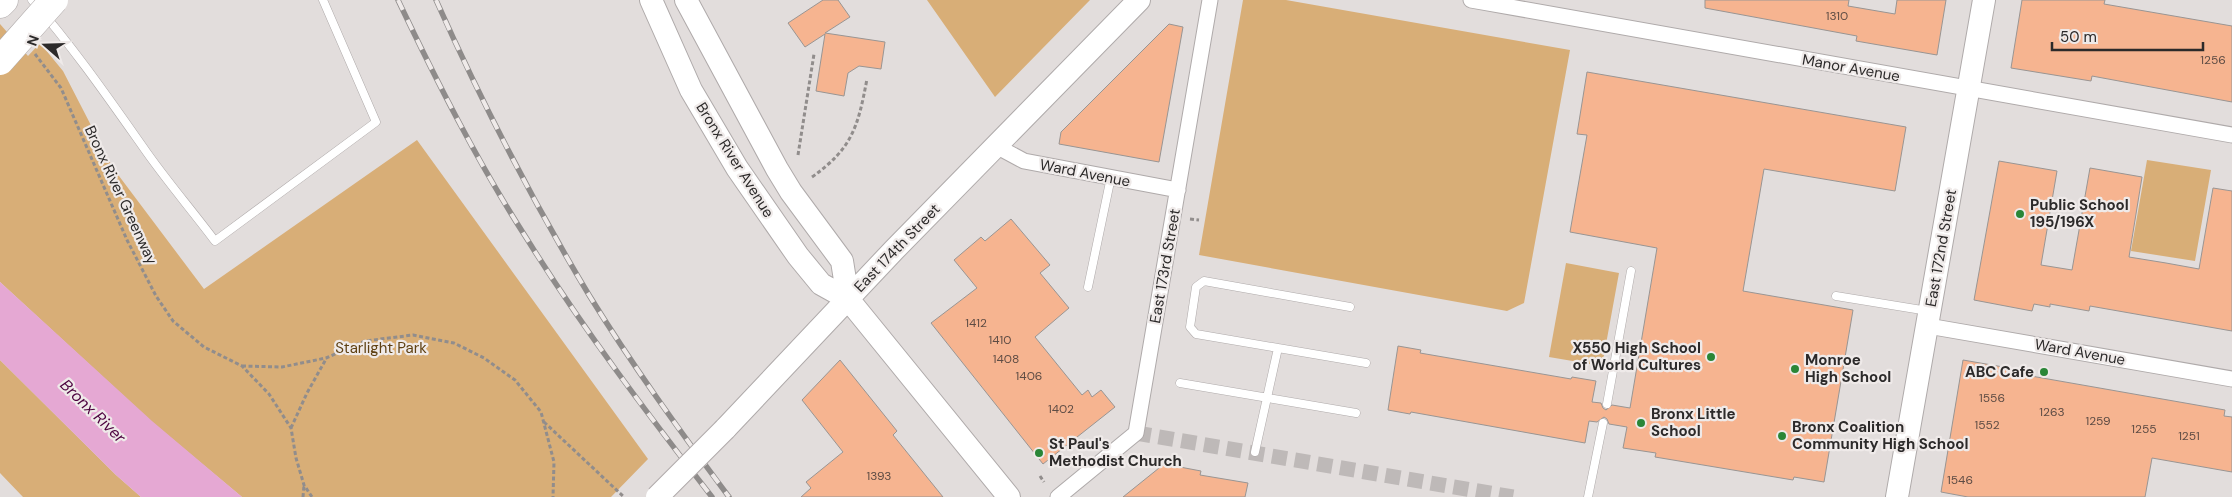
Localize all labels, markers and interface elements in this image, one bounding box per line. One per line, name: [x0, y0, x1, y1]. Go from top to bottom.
house number: 1310: [1826, 8, 1848, 24]
north arrow: [20, 20, 70, 70]
scale bar: [2052, 20, 2203, 52]
text: 50 m: [2060, 27, 2097, 47]
text: N: [23, 33, 43, 48]
street label: Manor Avenue: [1801, 50, 1901, 86]
house number: 1256: [2200, 52, 2226, 68]
street label: Bronx River Avenue: [691, 99, 779, 221]
street label: Bronx River Greenway: [80, 122, 162, 268]
street label: Ward Avenue: [1038, 154, 1132, 192]
street label: East 172nd Street: [1921, 187, 1961, 308]
place label: Public School 195/196X: [2030, 195, 2129, 232]
street label: East 174th Street: [850, 199, 944, 297]
street label: East 173rd Street: [1145, 207, 1185, 325]
marker: Public School 195/196X: [2014, 208, 2026, 220]
house number: 1412: [965, 315, 987, 331]
house number: 1410: [989, 332, 1011, 348]
street label: Ward Avenue: [2033, 334, 2127, 370]
park label: Starlight Park: [335, 338, 427, 358]
place label: X550 High School of World Cultures: [1573, 338, 1701, 375]
place label: Monroe High School: [1805, 350, 1891, 387]
house number: 1408: [993, 351, 1019, 367]
marker: X550 High School of World Cultures: [1705, 351, 1717, 363]
place label: ABC Cafe: [1965, 362, 2034, 382]
marker: Monroe High School: [1789, 363, 1801, 375]
marker: ABC Cafe: [2038, 366, 2050, 378]
house number: 1406: [1016, 368, 1042, 384]
water label: Bronx River: [56, 375, 131, 448]
house number: 1556: [1979, 390, 2005, 406]
house number: 1402: [1048, 401, 1074, 417]
place label: Bronx Little School: [1651, 404, 1736, 441]
house number: 1263: [2039, 404, 2065, 420]
house number: 1259: [2085, 413, 2111, 429]
marker: Bronx Little School: [1635, 417, 1647, 429]
place label: Bronx Coalition Community High School: [1792, 417, 1968, 454]
house number: 1552: [1974, 417, 2000, 433]
house number: 1255: [2131, 421, 2157, 437]
house number: 1251: [2178, 428, 2200, 444]
marker: Bronx Coalition Community High School: [1776, 430, 1788, 442]
place label: St Paul's Methodist Church: [1049, 434, 1182, 471]
marker: St Paul's Methodist Church: [1033, 447, 1045, 459]
house number: 1393: [867, 468, 891, 484]
house number: 1546: [1947, 472, 1973, 488]

